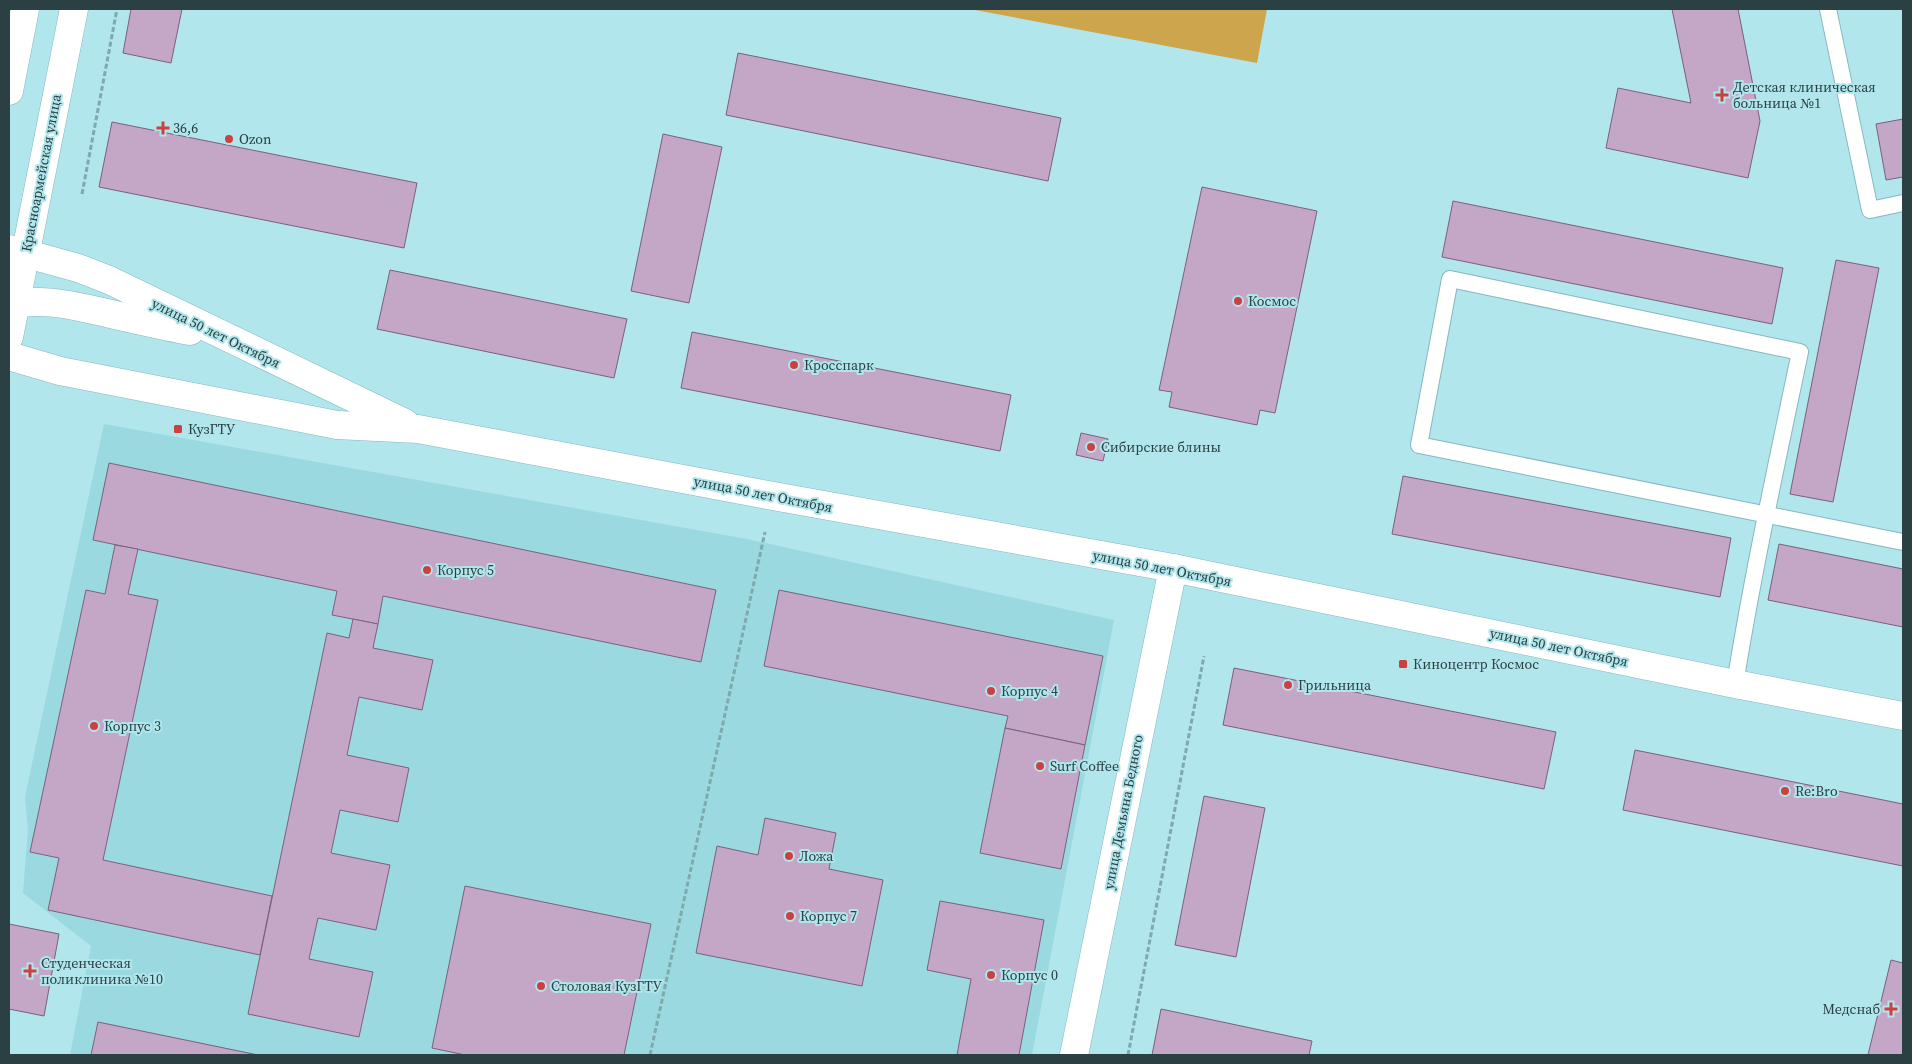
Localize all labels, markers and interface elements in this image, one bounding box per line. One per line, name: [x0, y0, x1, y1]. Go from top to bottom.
place label: Детская клиническая больница №1: [1733, 77, 1876, 113]
marker: Детская клиническая больница №1: [1715, 88, 1729, 102]
street label: Красноармейская улица: [16, 92, 66, 254]
place label: 36,6: [173, 118, 198, 138]
marker: 36,6: [157, 122, 169, 134]
place label: Ozon: [239, 129, 272, 149]
marker: Ozon: [223, 133, 235, 145]
place label: Космос: [1248, 291, 1296, 311]
street label: улица 50 лет Октября: [148, 293, 284, 373]
marker: Космос: [1232, 295, 1244, 307]
place label: Кросспарк: [804, 355, 874, 375]
marker: Кросспарк: [788, 359, 800, 371]
place label: КузГТУ: [188, 419, 236, 439]
marker: КузГТУ: [172, 423, 184, 435]
place label: Сибирские блины: [1101, 437, 1221, 457]
marker: Сибирские блины: [1085, 441, 1097, 453]
street label: улица 50 лет Октября: [692, 471, 834, 517]
street label: улица 50 лет Октября: [1091, 545, 1233, 591]
place label: Корпус 5: [437, 560, 494, 580]
marker: Корпус 5: [421, 564, 433, 576]
street label: улица 50 лет Октября: [1488, 623, 1630, 671]
place label: Киноцентр Космос: [1413, 654, 1539, 674]
marker: Киноцентр Космос: [1397, 658, 1409, 670]
place label: Грильница: [1298, 675, 1372, 695]
marker: Грильница: [1282, 679, 1294, 691]
place label: Корпус 4: [1001, 681, 1058, 701]
marker: Корпус 4: [985, 685, 997, 697]
place label: Корпус 3: [104, 716, 161, 736]
marker: Корпус 3: [88, 720, 100, 732]
street label: улица Демьяна Бедного: [1098, 733, 1148, 891]
place label: Surf Coffee: [1050, 756, 1119, 776]
marker: Surf Coffee: [1034, 760, 1046, 772]
place label: Re:Bro: [1795, 781, 1838, 801]
marker: Re:Bro: [1779, 785, 1791, 797]
place label: Ложа: [799, 846, 834, 866]
marker: Ложа: [783, 850, 795, 862]
place label: Корпус 7: [800, 906, 857, 926]
marker: Корпус 7: [784, 910, 796, 922]
place label: Студенческая поликлиника №10: [41, 953, 163, 989]
marker: Студенческая поликлиника №10: [23, 964, 37, 978]
place label: Корпус 0: [1001, 965, 1058, 985]
marker: Корпус 0: [985, 969, 997, 981]
place label: Столовая КузГТУ: [551, 976, 663, 996]
marker: Столовая КузГТУ: [535, 980, 547, 992]
place label: Медснаб: [1822, 999, 1880, 1019]
marker: Медснаб: [1884, 1002, 1898, 1016]

